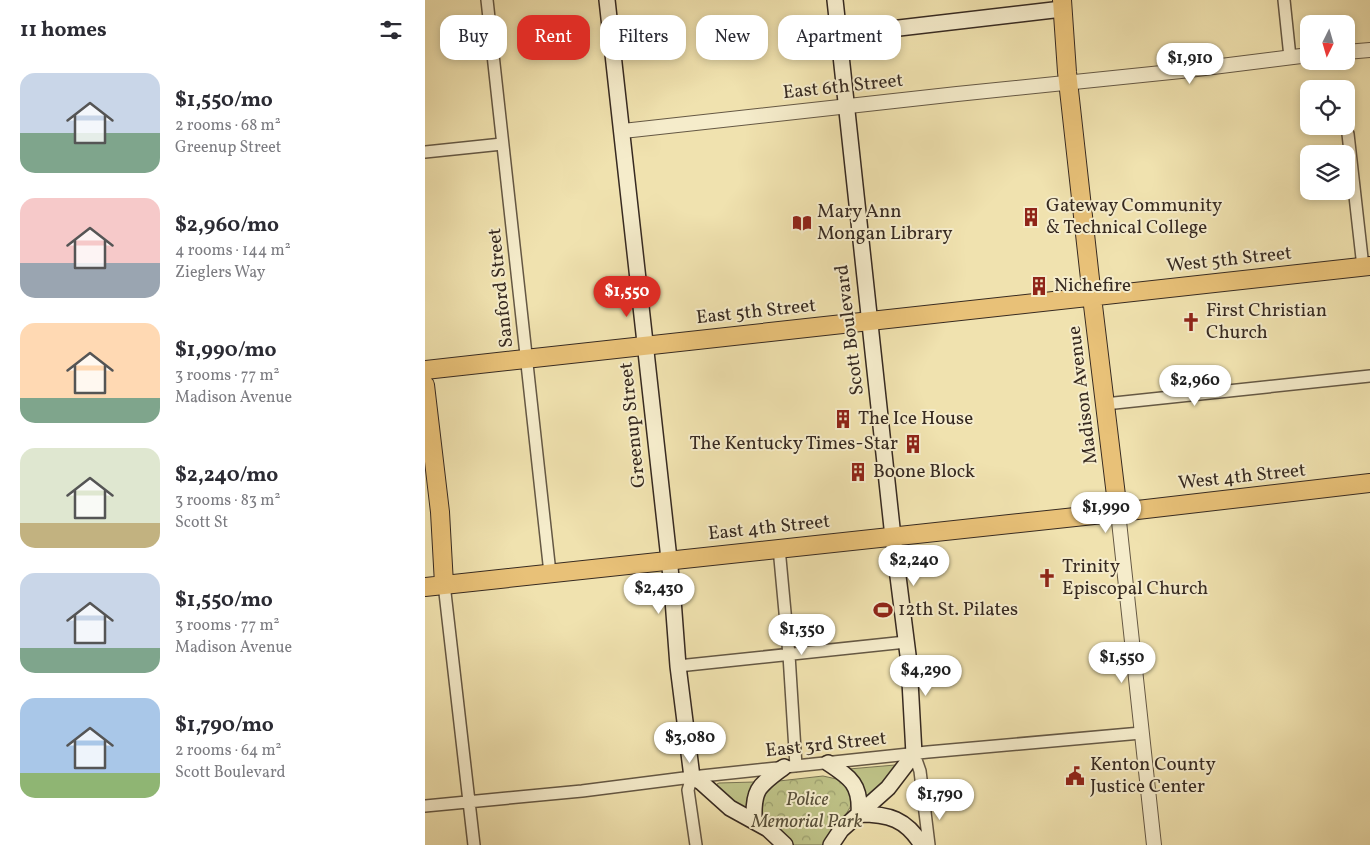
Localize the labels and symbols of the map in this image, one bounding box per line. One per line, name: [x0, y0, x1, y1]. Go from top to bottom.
north arrow: [1300, 15, 1355, 70]
pin: $1,910: [1149, 42, 1231, 85]
street label: East 6th Street: [782, 68, 905, 106]
place label: Gateway Community & Technical College: [1046, 193, 1222, 241]
place label: Mary Ann Mongan Library: [817, 199, 953, 247]
building icon: Gateway Community & Technical College: [1020, 206, 1042, 228]
library icon: Mary Ann Mongan Library: [791, 212, 813, 234]
street label: Sanford Street: [482, 227, 520, 349]
street label: West 5th Street: [1165, 240, 1293, 280]
street label: Scott Boulevard: [829, 263, 871, 397]
place label: Nichefire: [1054, 273, 1131, 299]
building icon: Nichefire: [1028, 275, 1050, 297]
pin: $1,550: [586, 276, 668, 318]
street label: East 5th Street: [695, 293, 817, 331]
place label: First Christian Church: [1206, 298, 1327, 346]
church icon: First Christian Church: [1180, 311, 1202, 333]
street label: Madison Avenue: [1062, 324, 1104, 466]
street label: Greenup Street: [613, 360, 653, 489]
pin: $2,960: [1154, 364, 1236, 407]
place label: The Ice House: [858, 406, 973, 432]
building icon: The Ice House: [832, 408, 854, 430]
place label: The Kentucky Times-Star: [690, 431, 898, 457]
building icon: The Kentucky Times-Star: [902, 433, 924, 455]
street label: West 4th Street: [1177, 457, 1307, 497]
place label: Boone Block: [873, 459, 975, 485]
building icon: Boone Block: [847, 461, 869, 483]
pin: $1,990: [1065, 492, 1147, 534]
street label: East 4th Street: [707, 509, 832, 547]
pin: $2,240: [873, 544, 955, 587]
place label: Trinity Episcopal Church: [1062, 554, 1208, 602]
church icon: Trinity Episcopal Church: [1036, 567, 1058, 589]
pin: $2,430: [618, 572, 700, 615]
place label: 12th St. Pilates: [898, 597, 1018, 623]
sports icon: 12th St. Pilates: [872, 599, 894, 621]
pin: $1,350: [761, 614, 843, 656]
pin: $1,550: [1081, 642, 1163, 684]
pin: $4,290: [885, 654, 967, 697]
pin: $3,080: [649, 722, 731, 764]
street label: East 3rd Street: [764, 726, 888, 764]
place label: Kenton County Justice Center: [1090, 752, 1216, 800]
public building icon: Kenton County Justice Center: [1064, 765, 1086, 787]
pin: $1,790: [899, 778, 981, 821]
park label: Police Memorial Park: [750, 787, 863, 835]

